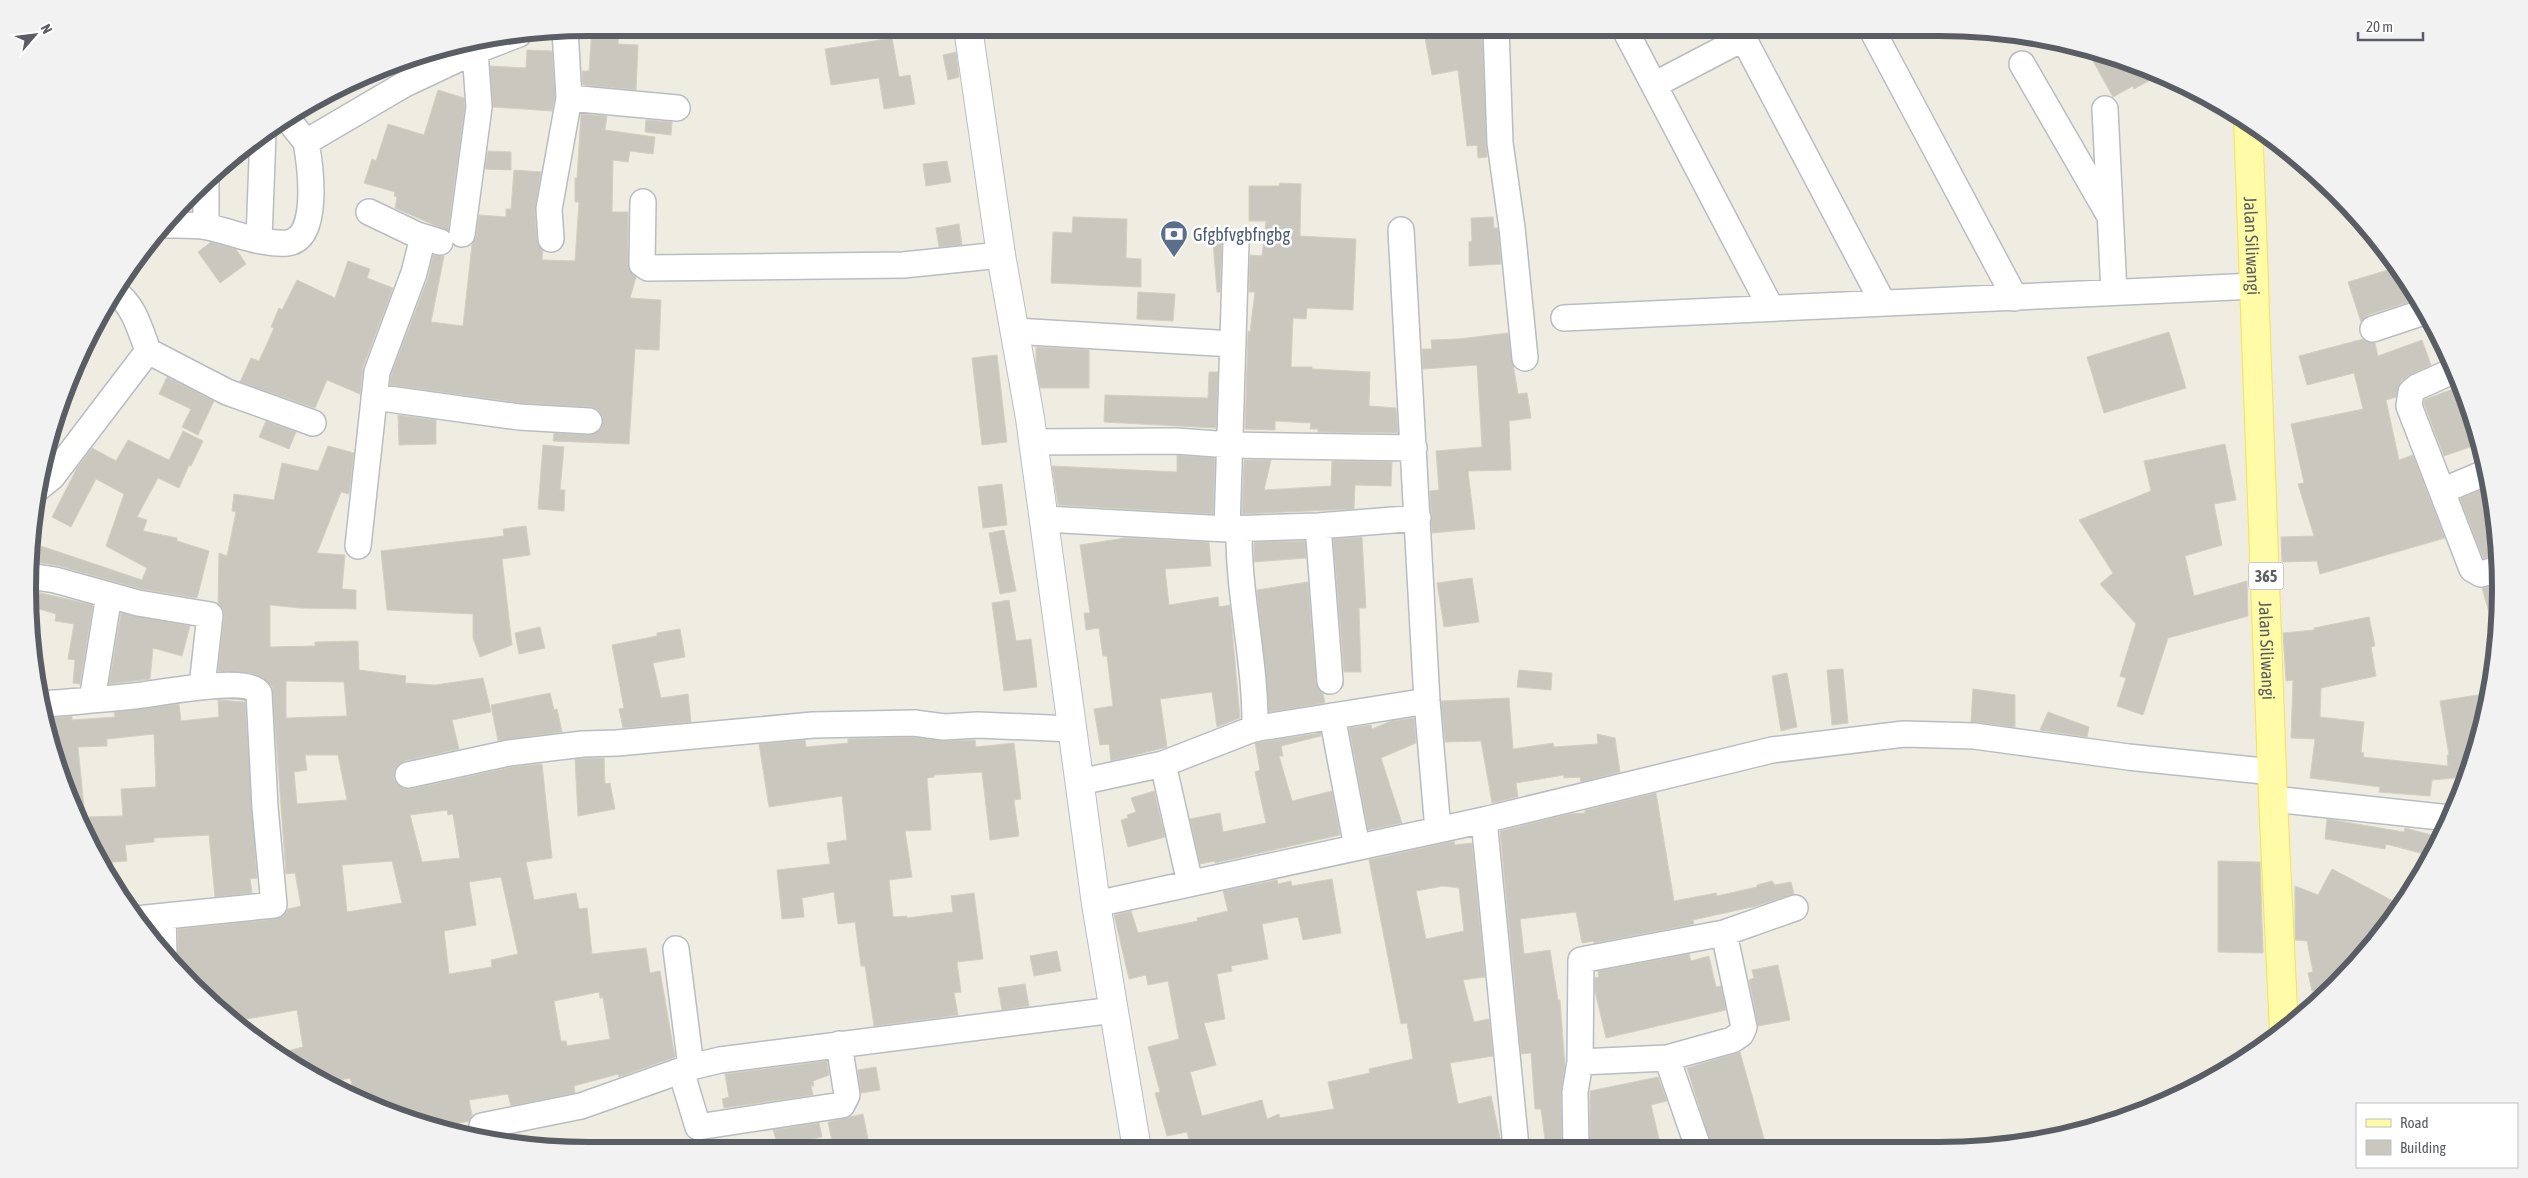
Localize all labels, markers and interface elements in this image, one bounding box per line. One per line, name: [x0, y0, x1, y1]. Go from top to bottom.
north arrow: [10, 10, 60, 60]
scale bar: [2358, 10, 2423, 42]
text: 20 m: [2366, 18, 2393, 35]
text: N: [37, 21, 55, 36]
street label: Jalan Siliwangi: [2240, 196, 2265, 296]
bank icon: Gfgbfvgbfngbg: [1159, 219, 1189, 258]
place label: Gfgbfvgbfngbg: [1193, 224, 1290, 245]
road number: 365: [2248, 562, 2284, 590]
street label: Jalan Siliwangi: [2255, 601, 2280, 700]
legend: [2356, 1103, 2518, 1168]
text: Road: [2400, 1114, 2429, 1131]
text: Building: [2400, 1139, 2446, 1156]

